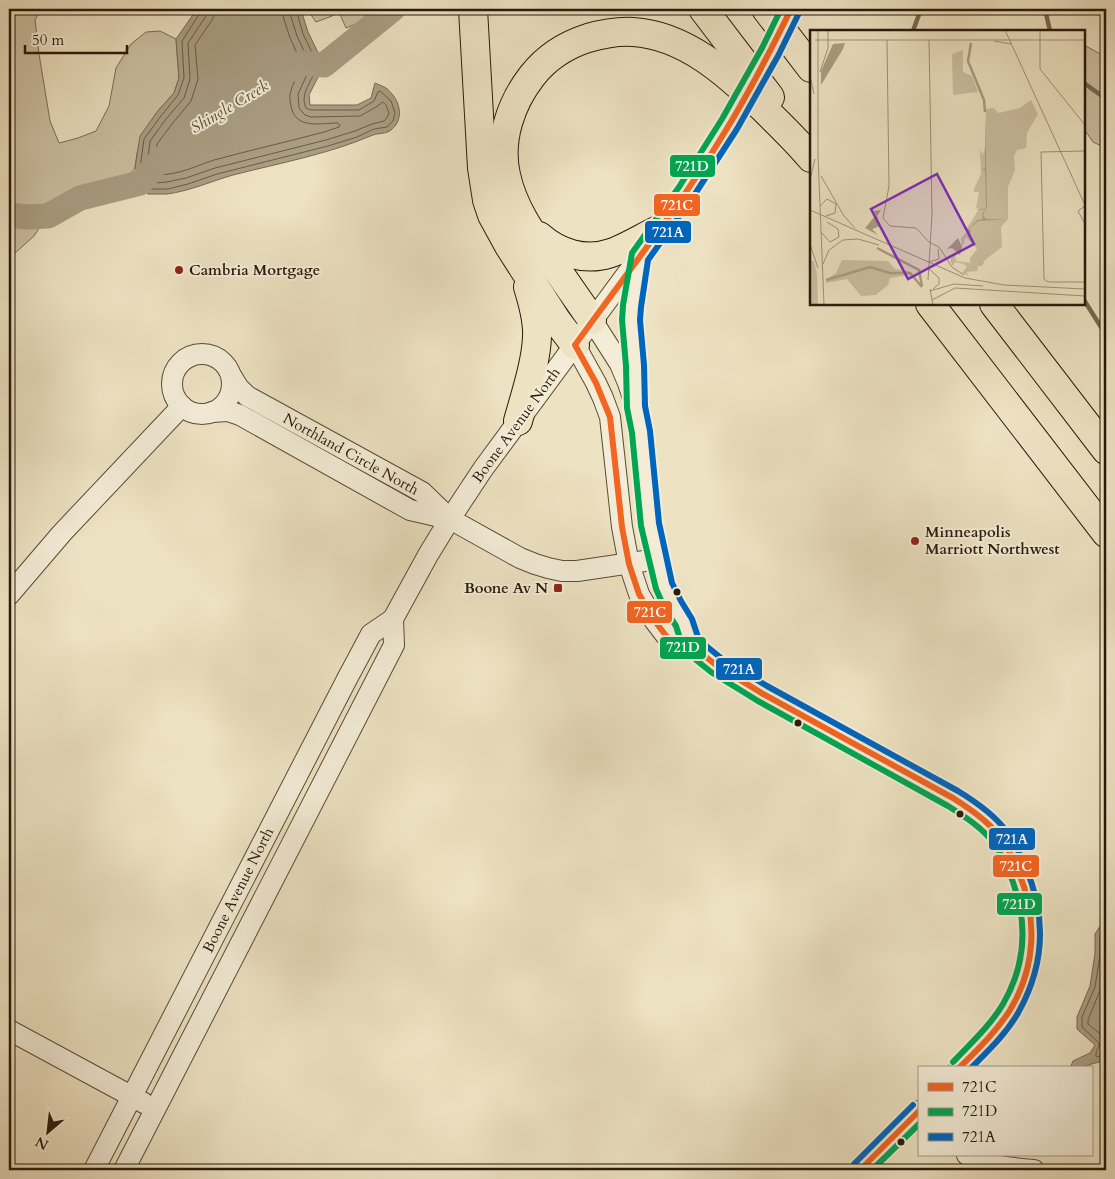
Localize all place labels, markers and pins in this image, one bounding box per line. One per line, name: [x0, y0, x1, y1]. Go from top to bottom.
place label: Cambria Mortgage: [189, 260, 320, 280]
marker: Cambria Mortgage: [173, 264, 185, 276]
place label: Minneapolis Marriott Northwest: [925, 522, 1060, 559]
marker: Minneapolis Marriott Northwest: [909, 535, 921, 547]
place label: Boone Av N: [464, 578, 548, 598]
marker: Boone Av N: [552, 582, 564, 594]
unlabelled marker: [672, 587, 682, 597]
unlabelled marker: [793, 718, 803, 728]
unlabelled marker: [955, 809, 965, 819]
unlabelled marker: [896, 1137, 906, 1147]

